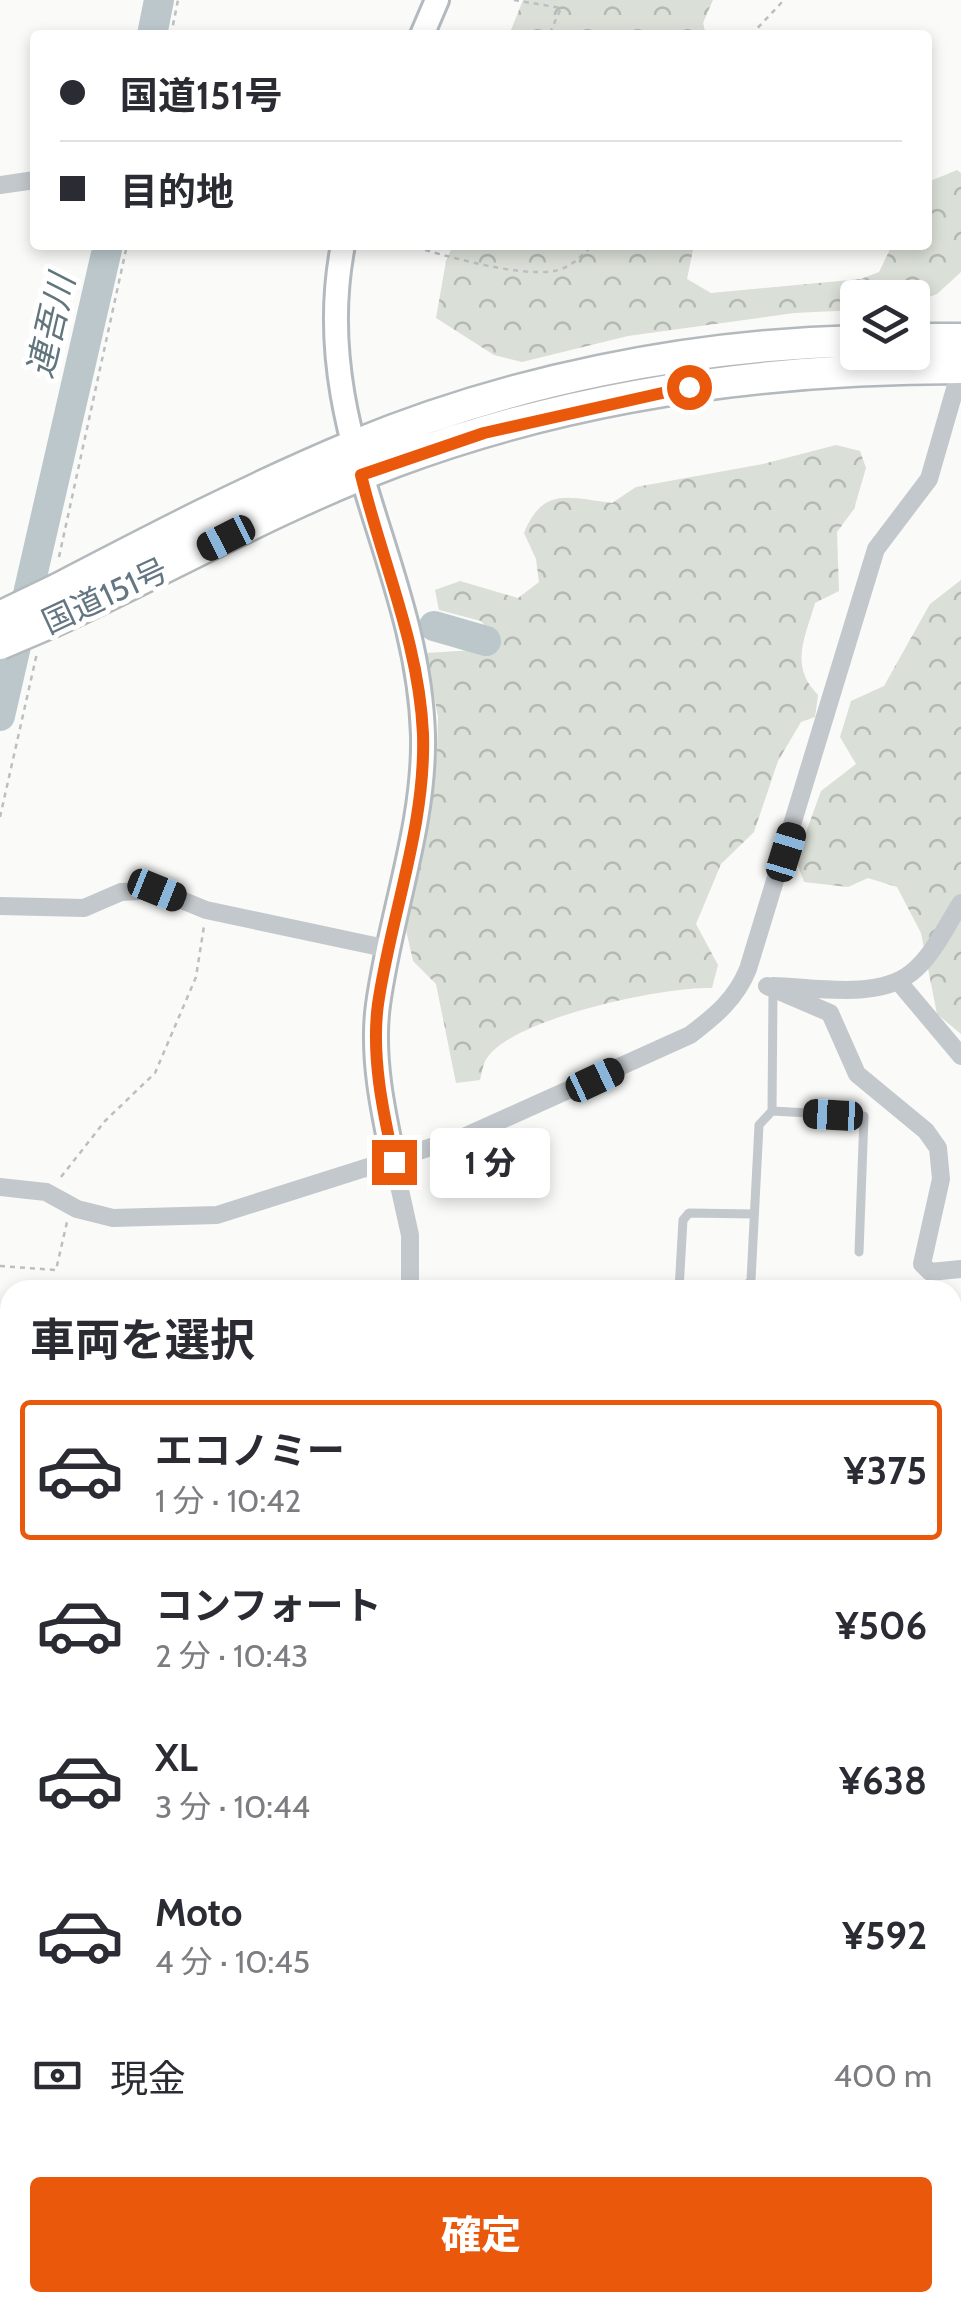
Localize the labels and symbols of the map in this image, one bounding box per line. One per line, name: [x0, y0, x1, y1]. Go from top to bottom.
water label: 連吾川: [18, 266, 84, 382]
route start: [667, 365, 712, 410]
car: [192, 511, 260, 565]
street label: 国道151号: [36, 550, 174, 642]
car: [763, 819, 809, 885]
car: [124, 865, 190, 915]
car: [561, 1054, 629, 1106]
car: [802, 1098, 864, 1132]
callout: 1 分: [429, 1127, 549, 1197]
route end: [372, 1140, 417, 1185]

